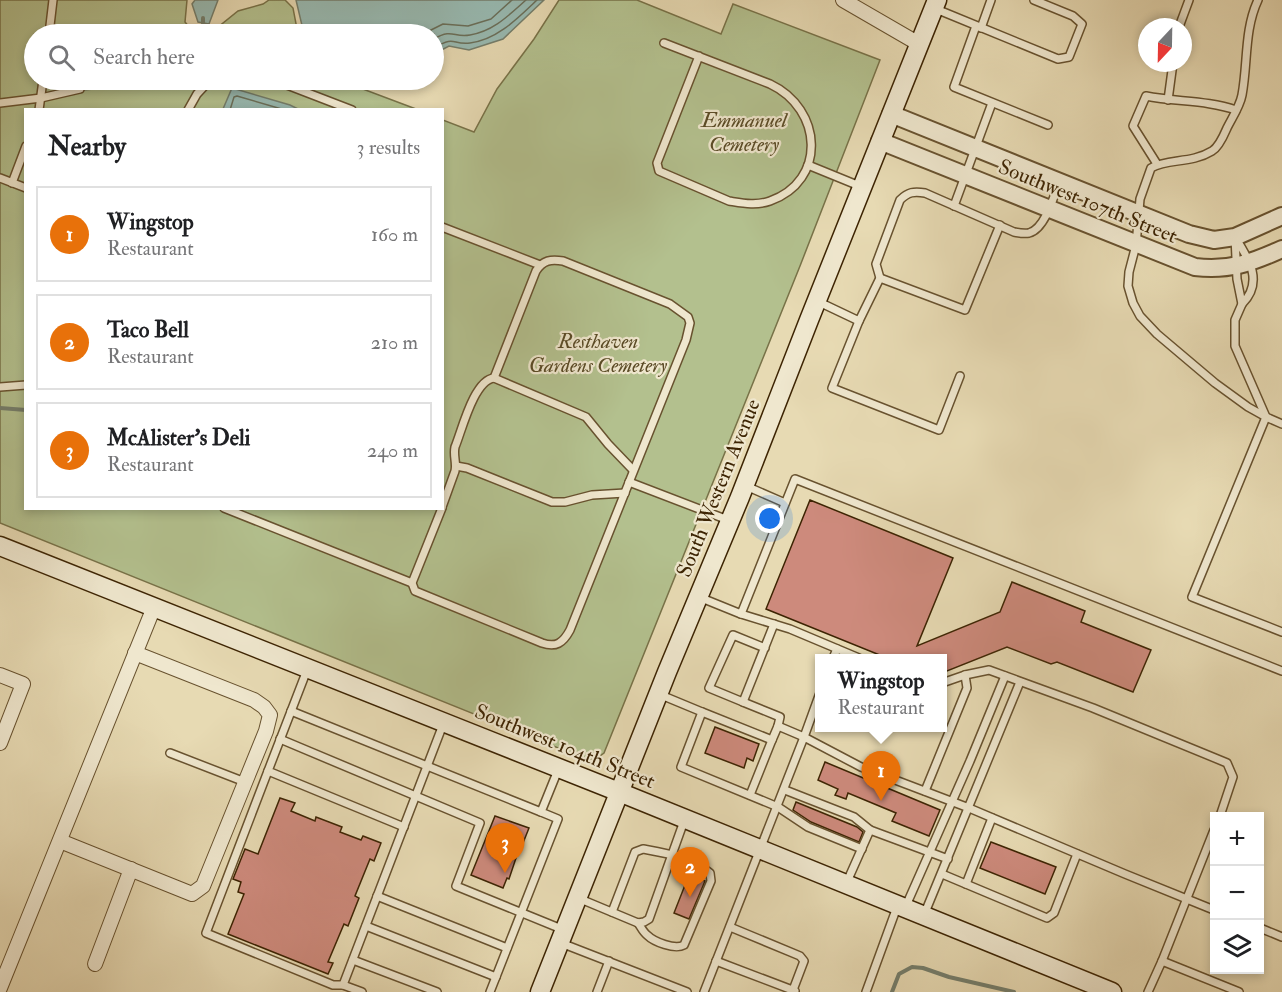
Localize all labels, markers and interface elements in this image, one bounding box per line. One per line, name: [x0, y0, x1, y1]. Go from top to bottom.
north arrow: [1138, 18, 1192, 72]
search box: [24, 24, 444, 90]
icon: search: [45, 41, 78, 74]
text: Search here: [93, 43, 195, 71]
park label: Emmanuel Cemetery: [699, 107, 789, 158]
text: Nearby: [48, 131, 126, 163]
text: 3 results: [357, 135, 420, 160]
street label: Southwest 107th Street: [994, 153, 1181, 250]
text: Wingstop: [107, 208, 194, 236]
text: 1: [66, 222, 73, 247]
text: 160 m: [371, 222, 418, 247]
text: Restaurant: [107, 236, 194, 261]
text: Taco Bell: [107, 316, 189, 344]
park label: Resthaven Gardens Cemetery: [529, 328, 668, 379]
text: 2: [64, 330, 75, 355]
text: 210 m: [371, 330, 418, 355]
text: Restaurant: [107, 344, 194, 369]
street label: South Western Avenue: [670, 395, 767, 581]
text: McAlister's Deli: [107, 424, 250, 452]
text: 3: [66, 438, 73, 463]
text: 240 m: [367, 438, 418, 463]
text: Restaurant: [107, 452, 194, 477]
your location: [755, 504, 784, 533]
popup: [815, 654, 947, 732]
text: Wingstop: [838, 667, 924, 695]
text: Restaurant: [838, 695, 924, 720]
street label: Southwest 104th Street: [471, 698, 659, 795]
pin: 1: [862, 752, 900, 801]
map controls: [1210, 812, 1264, 974]
button: +: [1210, 812, 1264, 866]
pin: 3: [486, 824, 524, 873]
pin: 2: [670, 848, 710, 897]
button: −: [1210, 866, 1264, 920]
button: layers: [1210, 920, 1264, 974]

